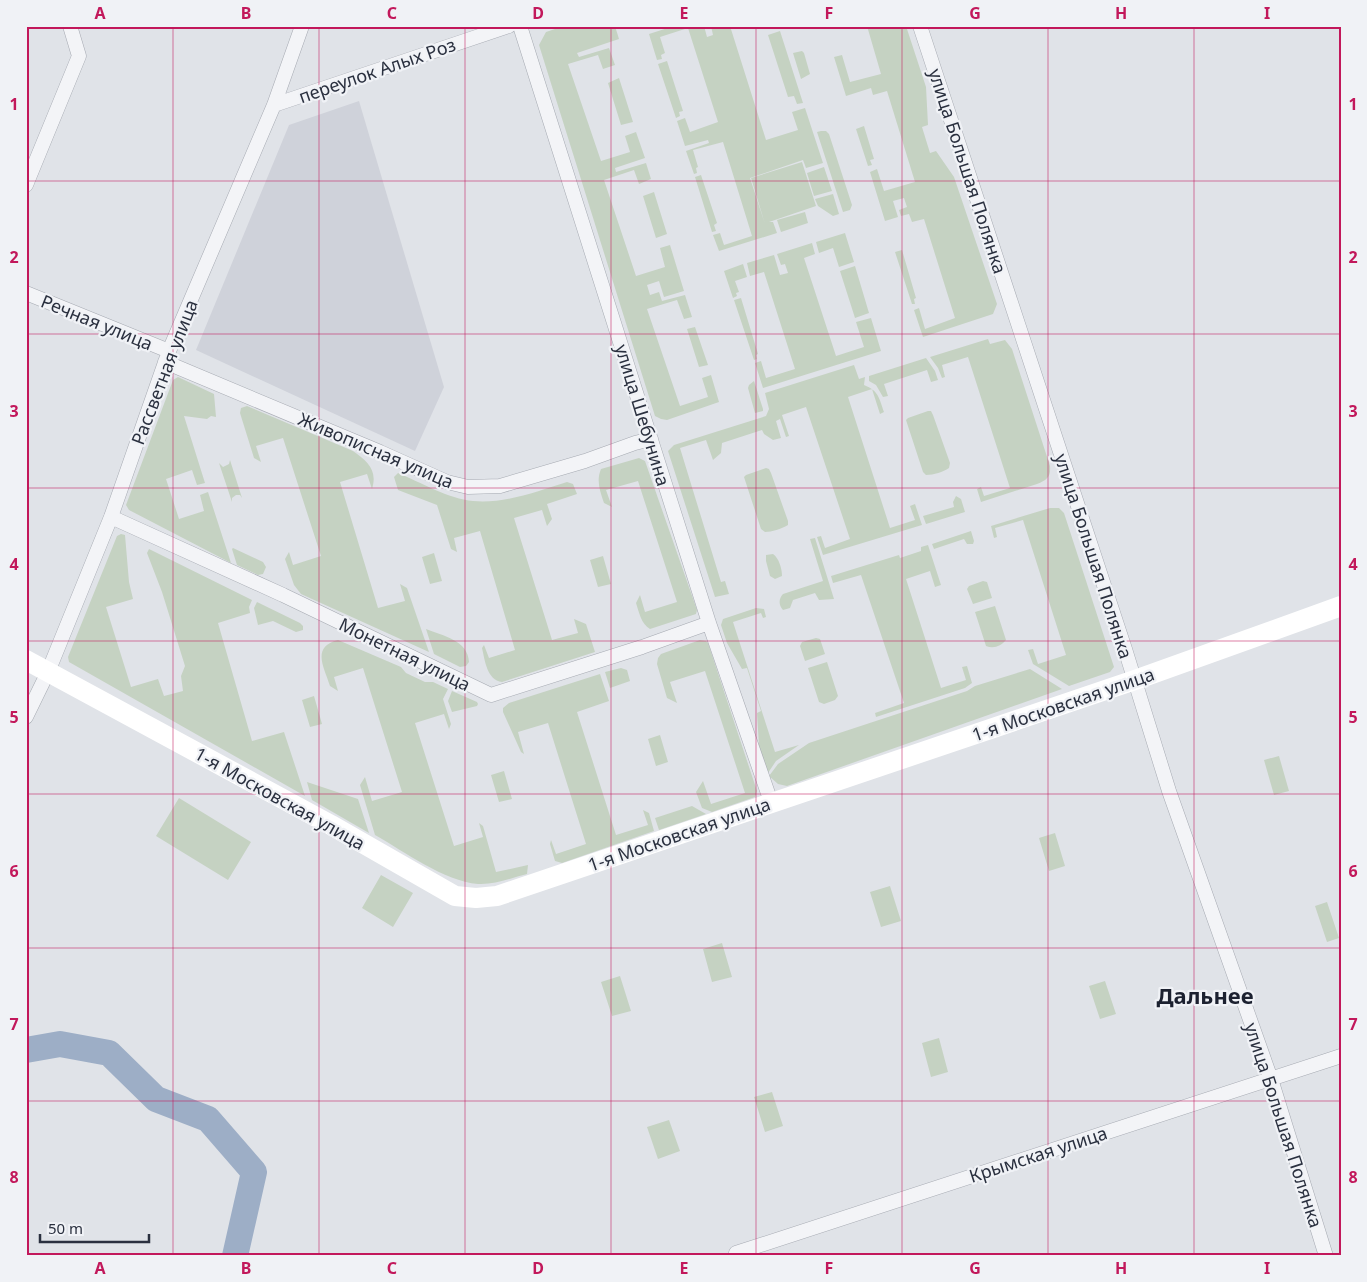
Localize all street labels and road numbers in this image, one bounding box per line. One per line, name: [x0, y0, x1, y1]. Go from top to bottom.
street label: переулок Алых Роз: [295, 32, 459, 108]
street label: улица Большая Полянка: [924, 65, 1012, 277]
street label: Речная улица: [38, 289, 156, 355]
street label: Рассветная улица: [125, 296, 203, 448]
street label: улица Шебунина: [610, 341, 676, 489]
street label: Живописная улица: [295, 406, 457, 494]
street label: улица Большая Полянка: [1050, 450, 1138, 662]
street label: Монетная улица: [335, 612, 475, 696]
street label: 1-я Московская улица: [969, 662, 1157, 746]
street label: 1-я Московская улица: [191, 741, 369, 855]
street label: 1-я Московская улица: [585, 792, 773, 876]
street label: улица Большая Полянка: [1240, 1019, 1328, 1231]
street label: Крымская улица: [966, 1120, 1110, 1188]

